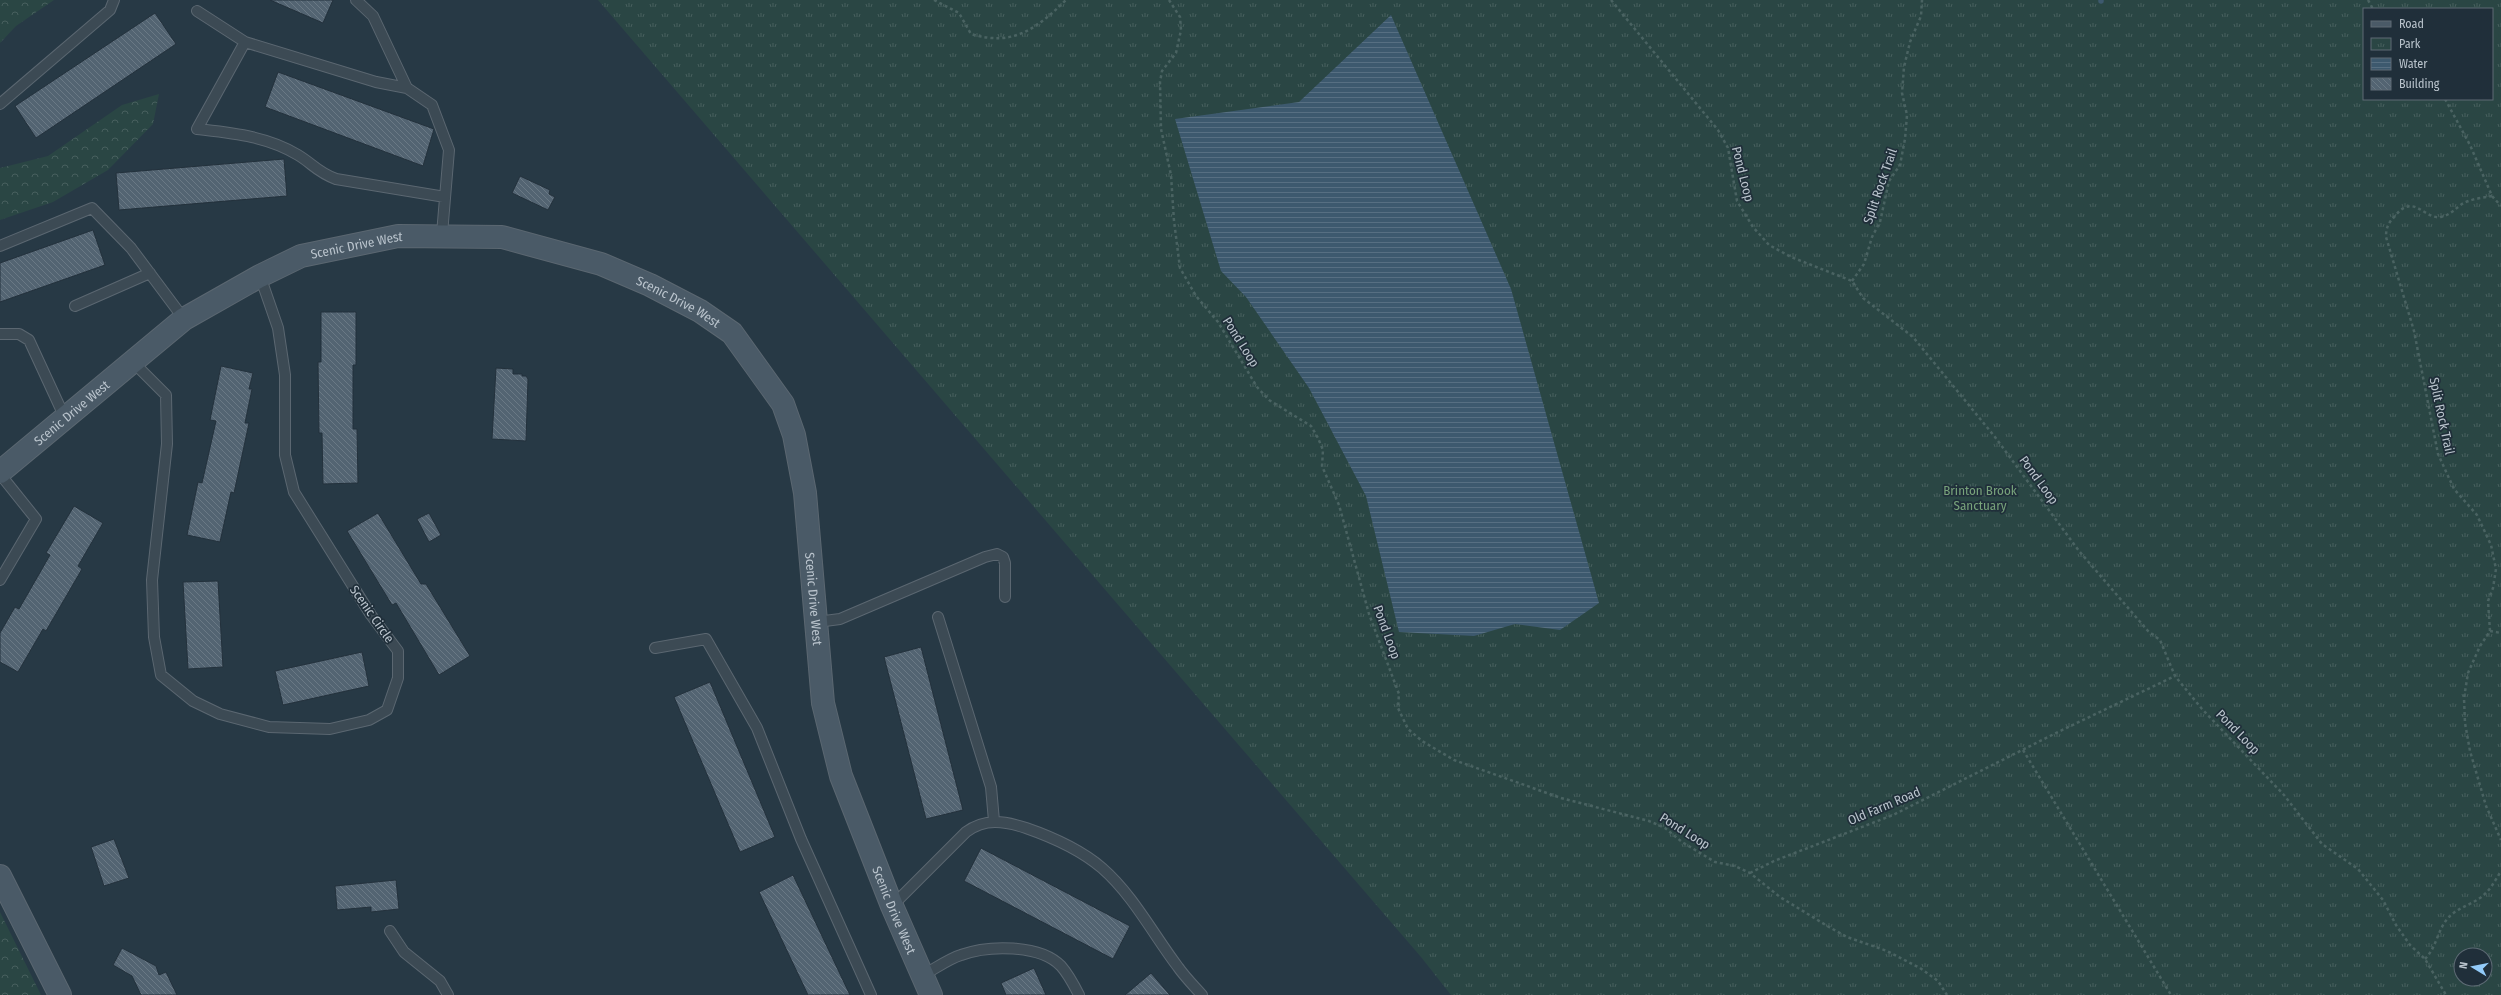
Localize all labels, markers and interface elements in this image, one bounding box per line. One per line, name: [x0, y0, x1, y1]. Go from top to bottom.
legend: [2363, 8, 2493, 100]
text: Road: [2399, 17, 2424, 31]
text: Park: [2399, 37, 2421, 51]
text: Water: [2399, 57, 2428, 71]
text: Building: [2399, 77, 2440, 91]
street label: Pond Loop: [1729, 145, 1757, 203]
street label: Split Rock Trail: [1860, 146, 1900, 226]
street label: Scenic Drive West: [309, 229, 403, 261]
street label: Scenic Drive West: [634, 273, 724, 331]
street label: Pond Loop: [1220, 314, 1262, 370]
street label: Scenic Drive West: [31, 376, 113, 448]
street label: Split Rock Trail: [2426, 376, 2458, 457]
street label: Pond Loop: [2016, 453, 2062, 507]
park label: Brinton Brook Sanctuary: [1943, 483, 2018, 513]
street label: Scenic Drive West: [803, 552, 826, 647]
street label: Scenic Circle: [347, 583, 397, 645]
street label: Pond Loop: [1370, 603, 1404, 661]
street label: Pond Loop: [2213, 707, 2263, 757]
street label: Old Farm Road: [1845, 784, 1923, 828]
street label: Pond Loop: [1657, 810, 1713, 852]
street label: Scenic Drive West: [870, 864, 920, 957]
north arrow: [2453, 947, 2493, 987]
text: N: [2457, 961, 2471, 970]

